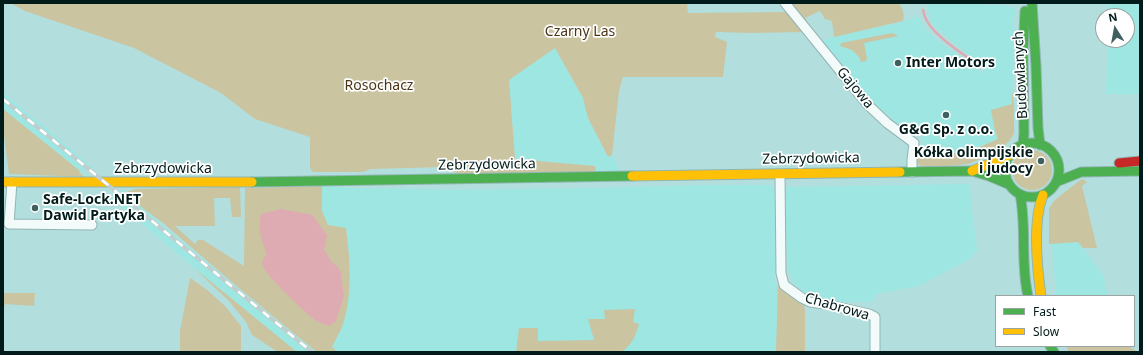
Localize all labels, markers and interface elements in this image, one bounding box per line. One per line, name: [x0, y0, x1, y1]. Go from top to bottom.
north arrow: [1095, 8, 1135, 48]
text: N: [1107, 8, 1119, 25]
park label: Czarny Las: [545, 24, 615, 40]
street label: Budowlanych: [1010, 31, 1032, 119]
place label: Inter Motors: [906, 55, 995, 71]
marker: Inter Motors: [893, 58, 903, 68]
street label: Gajowa: [833, 64, 877, 112]
park label: Rosochacz: [345, 78, 413, 94]
marker: G&G Sp. z o.o.: [941, 110, 951, 120]
place label: G&G Sp. z o.o.: [899, 122, 993, 138]
place label: Kółka olimpijskie i judocy: [914, 145, 1033, 178]
street label: Zebrzydowicka: [762, 150, 860, 168]
street label: Zebrzydowicka: [438, 156, 536, 174]
marker: Kółka olimpijskie i judocy: [1036, 156, 1046, 166]
street label: Zebrzydowicka: [114, 161, 212, 177]
place label: Safe-Lock.NET Dawid Partyka: [43, 192, 145, 224]
marker: Safe-Lock.NET Dawid Partyka: [30, 203, 40, 213]
street label: Chabrowa: [803, 290, 871, 324]
legend: [995, 295, 1135, 347]
text: Fast: [1033, 303, 1056, 320]
text: Slow: [1033, 323, 1059, 340]

